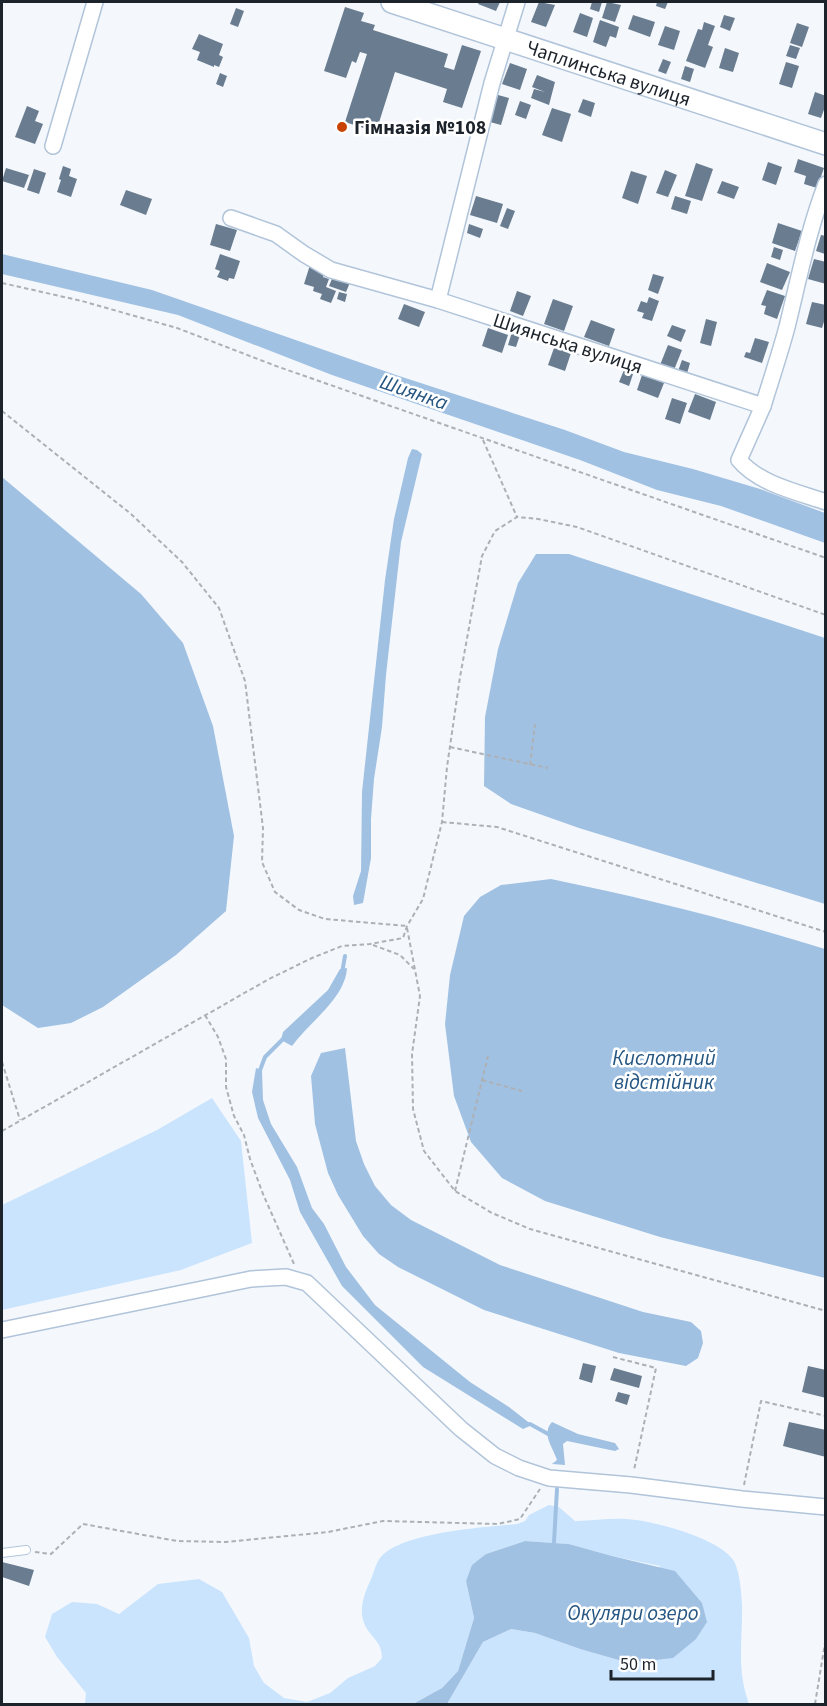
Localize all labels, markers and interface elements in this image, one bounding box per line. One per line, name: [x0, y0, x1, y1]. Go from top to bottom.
street label: Чаплинська вулиця: [522, 34, 694, 114]
place label: Гімназія №108: [354, 114, 486, 142]
marker: Гімназія №108: [335, 120, 349, 134]
street label: Шиянська вулиця: [489, 307, 646, 381]
water label: Шиянка: [376, 366, 452, 418]
water label: Кислотний відстійник: [612, 1043, 716, 1097]
water label: Окуляри озеро: [567, 1598, 699, 1628]
scale bar: [611, 1643, 713, 1681]
text: 50 m: [620, 1652, 656, 1677]

